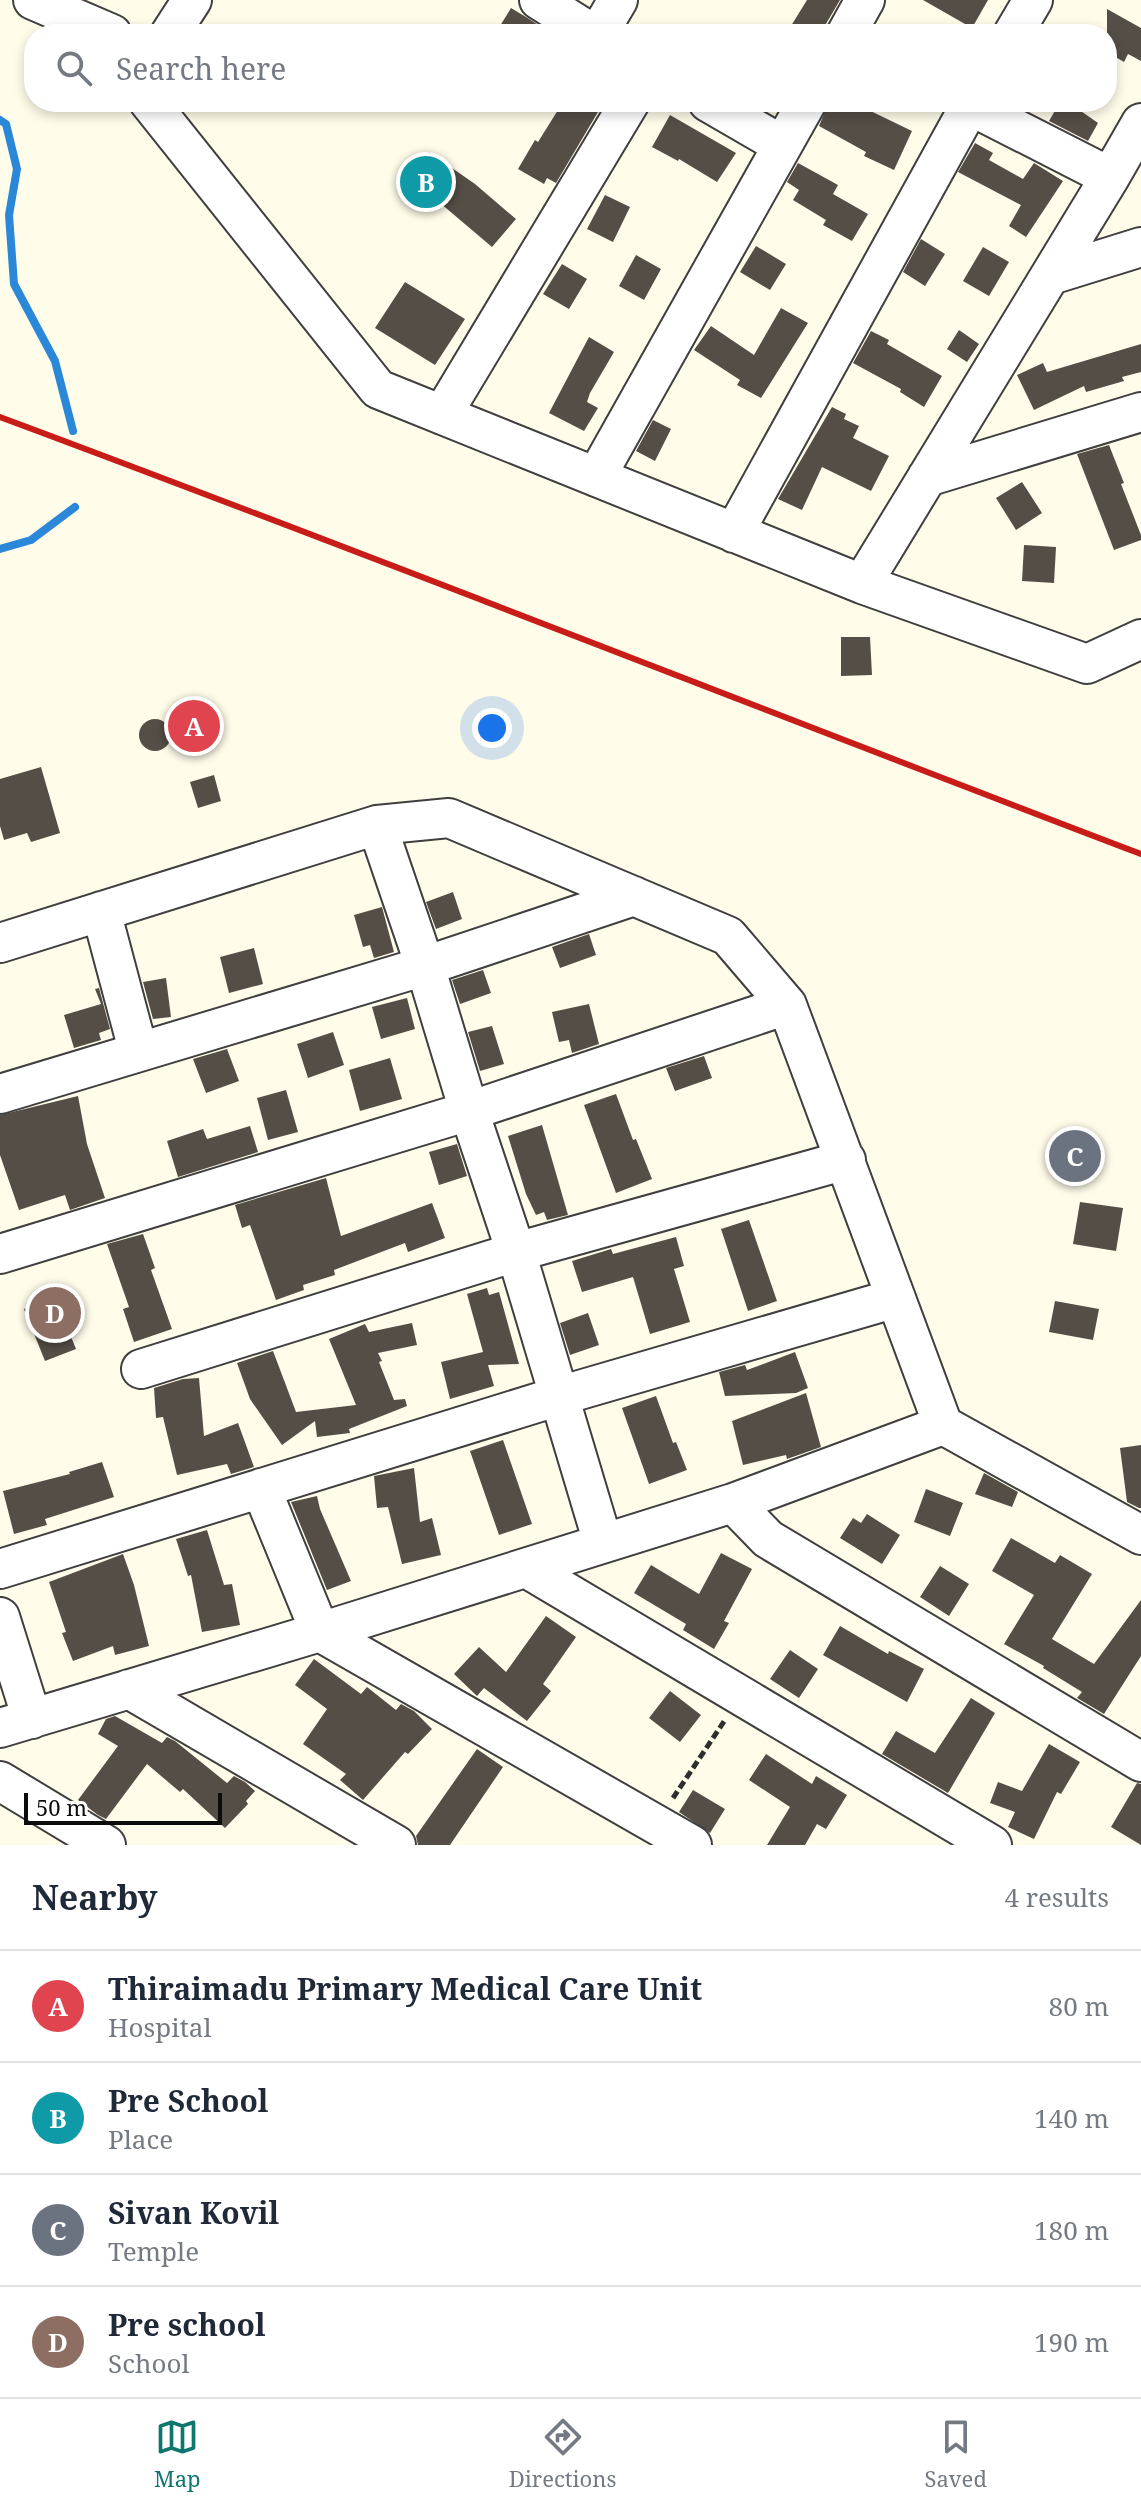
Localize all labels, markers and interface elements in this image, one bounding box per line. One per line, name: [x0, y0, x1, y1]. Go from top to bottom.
search box: [24, 24, 1117, 112]
icon: search: [52, 46, 96, 90]
text: Search here: [116, 48, 286, 89]
pin: B: [400, 152, 452, 212]
pin: A: [168, 696, 220, 756]
your location: [472, 708, 512, 748]
pin: C: [1049, 1126, 1101, 1186]
pin: D: [29, 1283, 81, 1343]
scale bar: [24, 1789, 222, 1825]
text: 50 m: [36, 1792, 87, 1822]
text: Nearby: [32, 1874, 158, 1920]
text: 4 results: [1004, 1879, 1109, 1915]
text: Thiraimadu Primary Medical Care Unit: [108, 1968, 702, 2009]
text: A: [48, 1988, 68, 2024]
text: 80 m: [1049, 1988, 1109, 2024]
text: Hospital: [108, 2009, 211, 2045]
text: Pre School: [108, 2080, 268, 2121]
text: B: [49, 2100, 67, 2136]
text: 140 m: [1034, 2100, 1109, 2136]
text: Place: [108, 2121, 173, 2157]
text: Sivan Kovil: [108, 2192, 279, 2233]
text: C: [49, 2212, 67, 2248]
text: 180 m: [1034, 2212, 1109, 2248]
text: Temple: [108, 2233, 199, 2269]
text: Pre school: [108, 2304, 265, 2345]
text: D: [48, 2324, 68, 2360]
text: 190 m: [1034, 2324, 1109, 2360]
text: School: [108, 2345, 190, 2381]
tab: Map: [154, 2415, 201, 2493]
tab: Directions: [509, 2415, 616, 2493]
tab: Saved: [925, 2415, 987, 2493]

